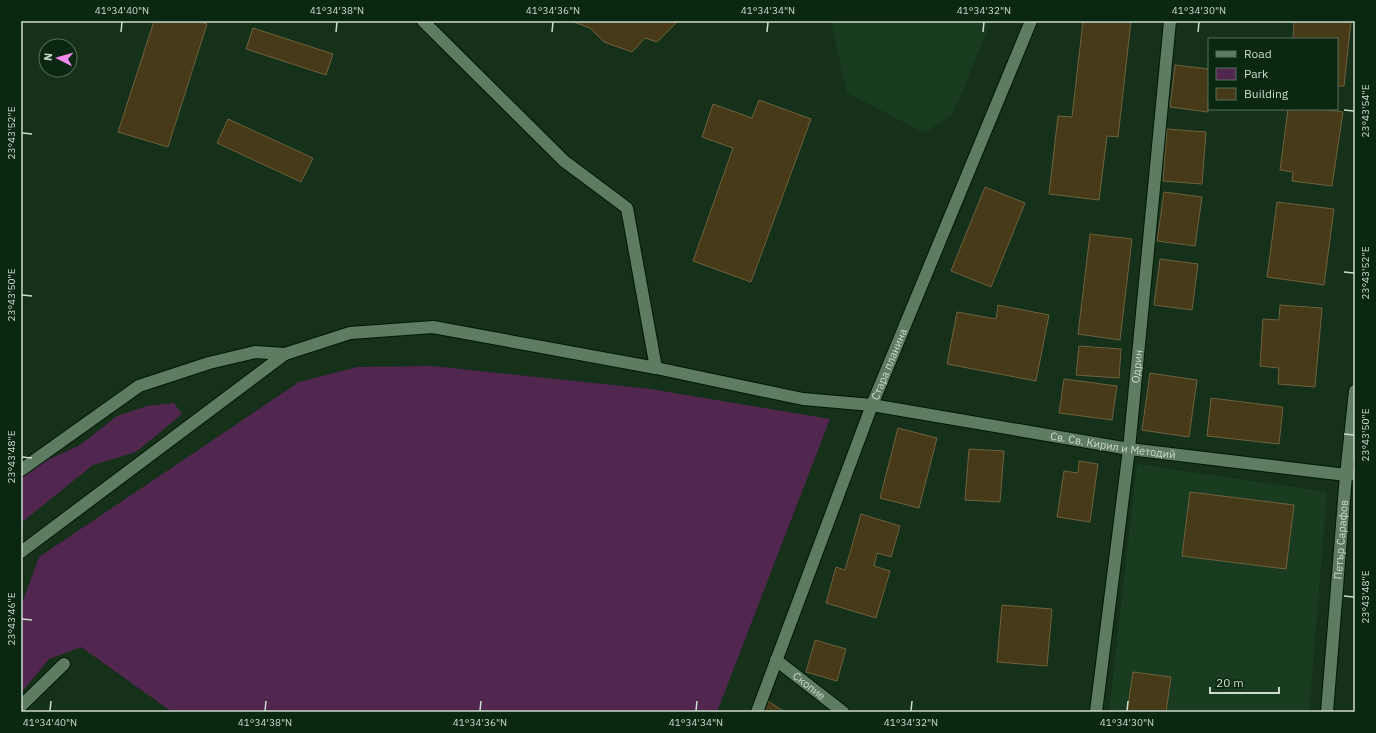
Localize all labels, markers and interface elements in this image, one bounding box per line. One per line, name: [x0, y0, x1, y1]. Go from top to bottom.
text: 41°34'40"N: [95, 4, 149, 17]
text: 41°34'38"N: [310, 4, 364, 17]
text: 41°34'36"N: [526, 4, 580, 17]
text: 41°34'34"N: [741, 4, 795, 17]
text: 41°34'32"N: [957, 4, 1011, 17]
text: 41°34'30"N: [1172, 4, 1226, 17]
north arrow: [38, 38, 78, 78]
legend: [1208, 38, 1338, 110]
text: Road: [1244, 46, 1272, 61]
text: N: [41, 52, 55, 62]
text: Park: [1244, 66, 1269, 81]
text: 23°43'54"E: [1359, 84, 1372, 138]
text: Building: [1244, 86, 1289, 101]
text: 23°43'52"E: [5, 106, 18, 160]
text: 23°43'52"E: [1359, 246, 1372, 300]
text: 23°43'50"E: [5, 268, 18, 322]
street label: Стара планина: [868, 326, 910, 402]
street label: Одрин: [1128, 349, 1145, 384]
text: 23°43'50"E: [1359, 408, 1372, 462]
street label: Св. Св. Кирил и Методий: [1049, 429, 1176, 462]
text: 23°43'48"E: [5, 430, 18, 484]
street label: Петър Сарафов: [1331, 499, 1351, 580]
text: 23°43'48"E: [1359, 570, 1372, 624]
text: 23°43'46"E: [5, 592, 18, 646]
street label: Скопие: [790, 669, 828, 703]
scale bar: [1210, 669, 1279, 695]
text: 20 m: [1216, 675, 1244, 690]
text: 41°34'40"N: [23, 716, 77, 729]
text: 41°34'38"N: [238, 716, 292, 729]
text: 41°34'36"N: [453, 716, 507, 729]
text: 41°34'34"N: [669, 716, 723, 729]
text: 41°34'32"N: [884, 716, 938, 729]
text: 41°34'30"N: [1100, 716, 1154, 729]

